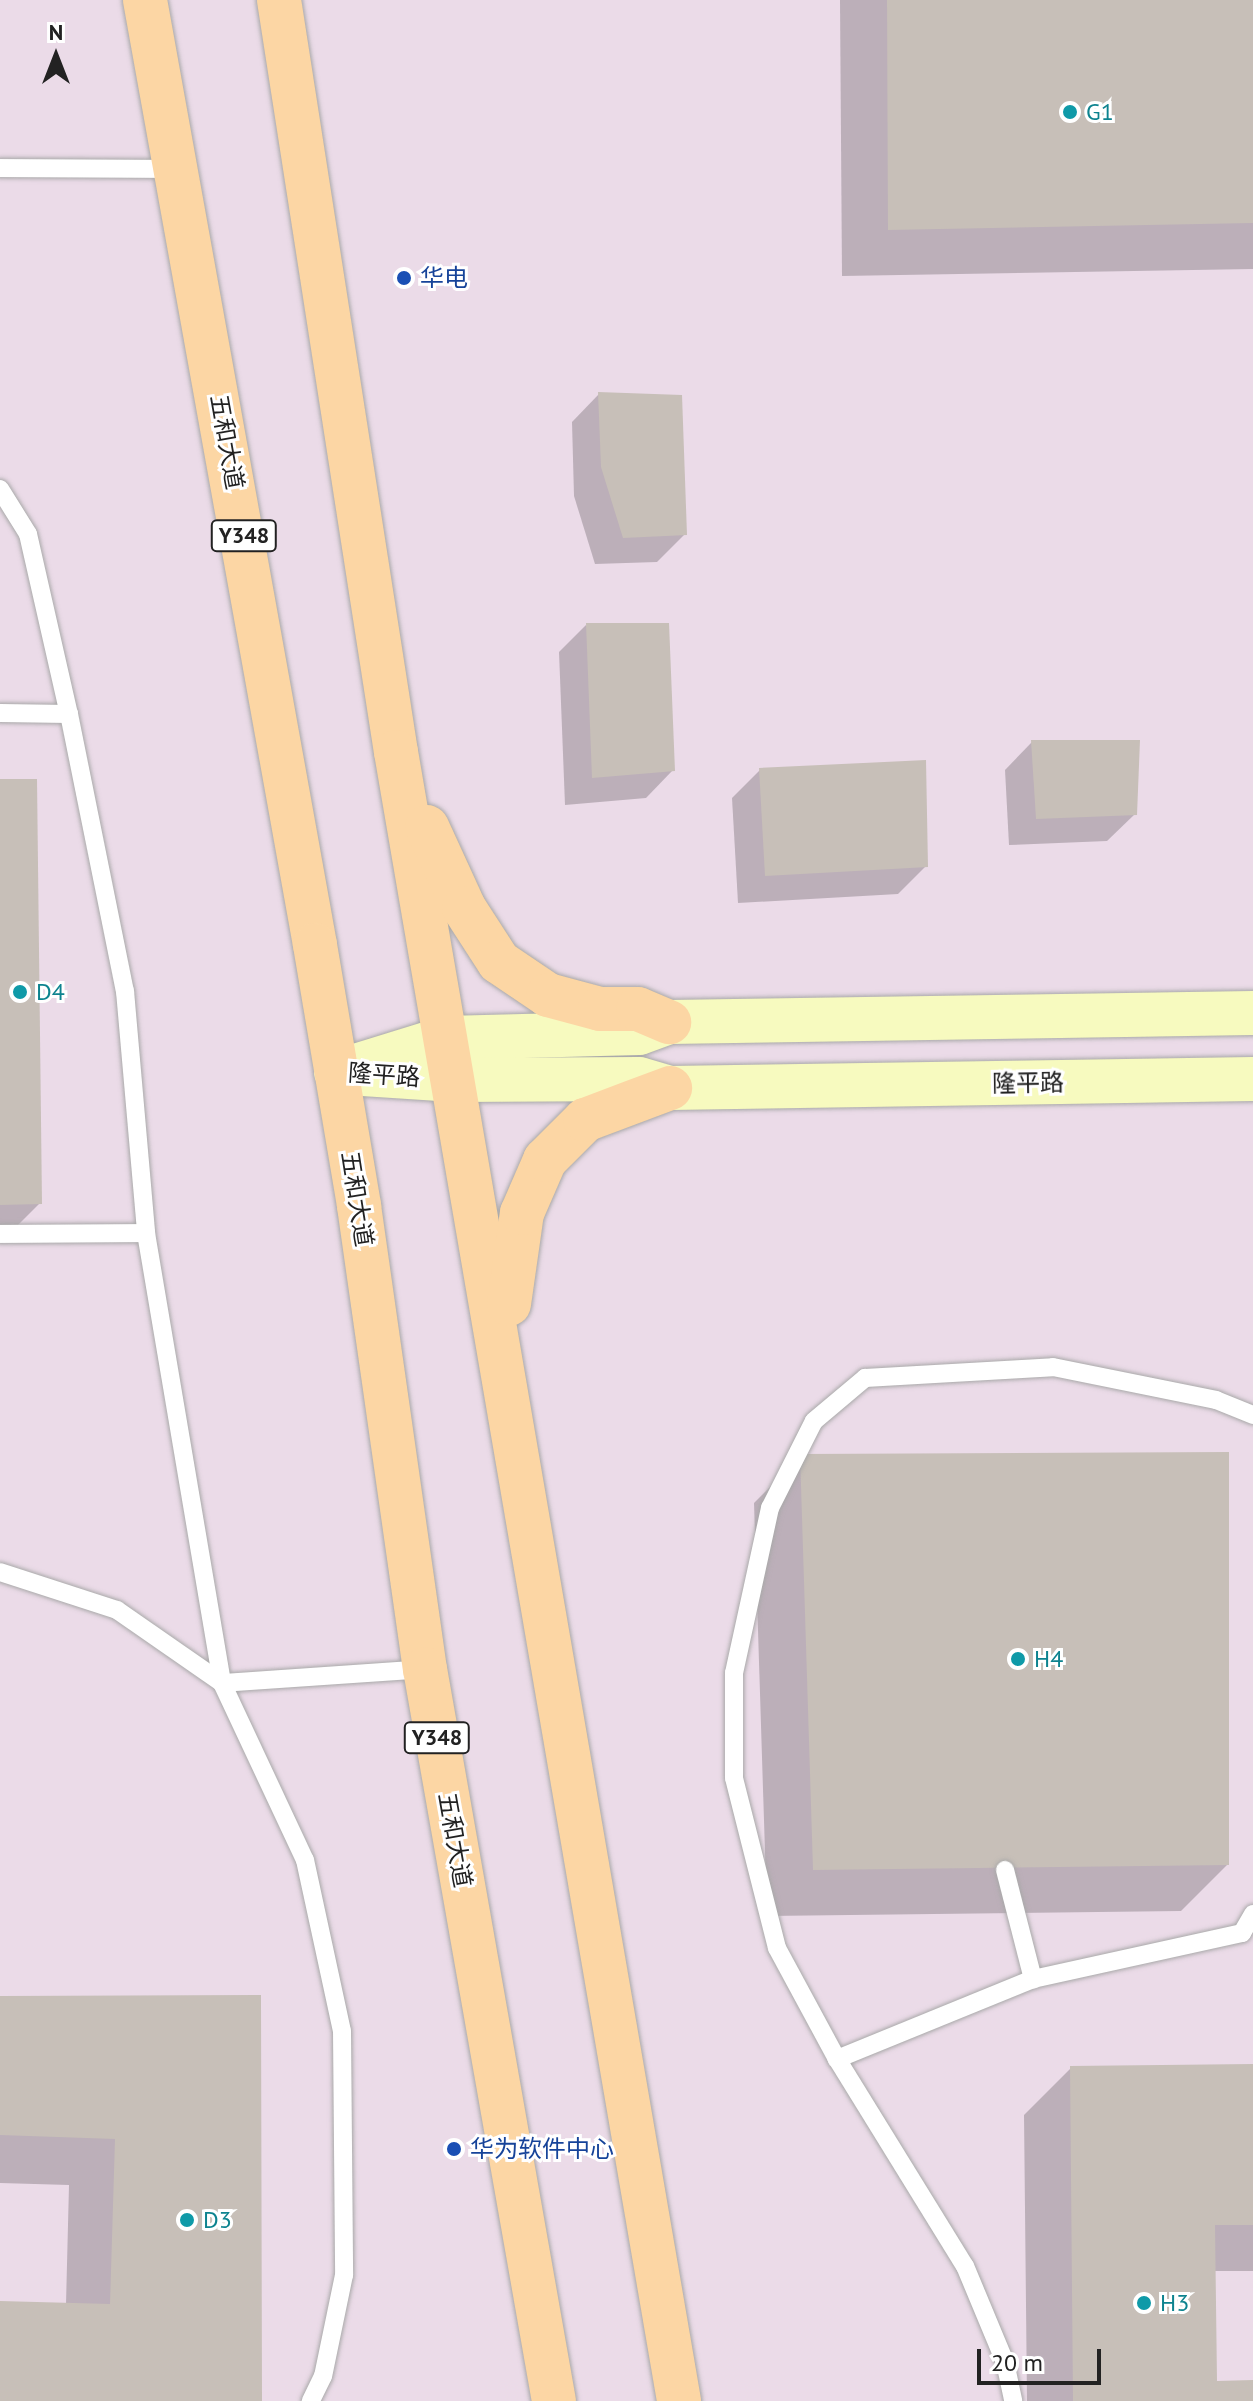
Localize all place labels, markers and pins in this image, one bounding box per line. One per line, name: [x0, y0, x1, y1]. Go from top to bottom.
place label: G1: [1086, 98, 1114, 126]
marker: G1: [1061, 103, 1079, 121]
place label: 华电: [420, 264, 468, 292]
marker: 华电: [395, 269, 413, 287]
place label: D4: [36, 978, 65, 1006]
marker: D4: [11, 983, 29, 1001]
place label: H4: [1034, 1645, 1063, 1673]
marker: H4: [1009, 1650, 1027, 1668]
place label: 华为软件中心: [470, 2135, 614, 2163]
marker: 华为软件中心: [445, 2140, 463, 2158]
place label: D3: [203, 2206, 232, 2234]
marker: D3: [178, 2211, 196, 2229]
place label: H3: [1160, 2289, 1189, 2317]
marker: H3: [1135, 2294, 1153, 2312]

